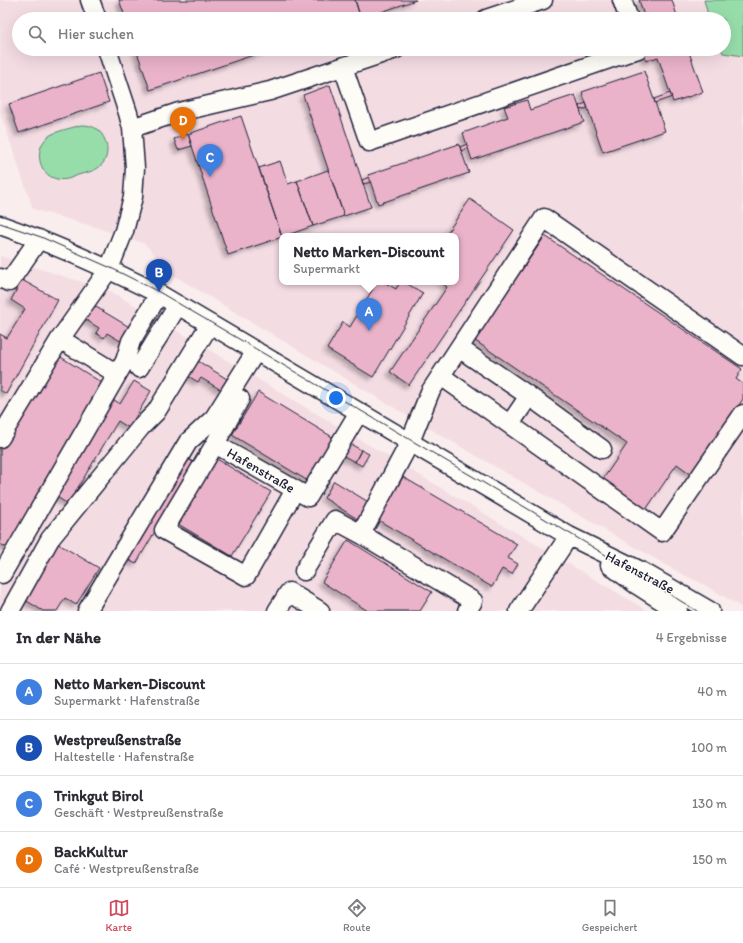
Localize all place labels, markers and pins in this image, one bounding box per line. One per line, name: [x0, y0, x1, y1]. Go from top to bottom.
pin: D: [170, 107, 196, 140]
pin: C: [197, 144, 223, 177]
pin: B: [146, 259, 172, 292]
pin: A: [356, 298, 382, 331]

